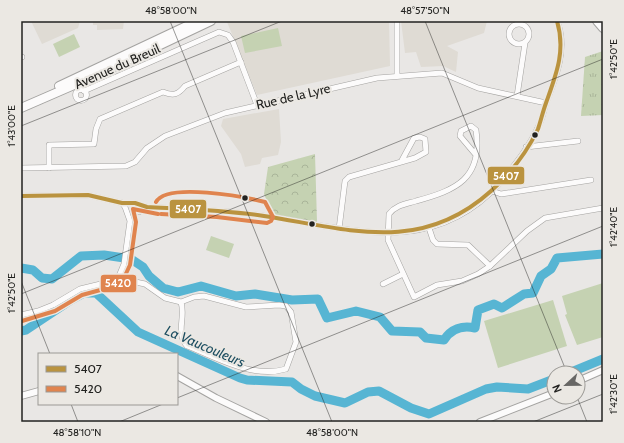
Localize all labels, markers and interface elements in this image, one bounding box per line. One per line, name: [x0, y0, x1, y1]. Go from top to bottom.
text: 48°58'00"N: [145, 4, 197, 17]
text: 48°57'50"N: [400, 4, 450, 17]
text: 1°42'50"E: [607, 39, 620, 79]
street label: Avenue du Breuil: [72, 40, 162, 92]
street label: Rue de la Lyre: [254, 80, 332, 112]
text: 1°43'00"E: [5, 105, 18, 147]
unlabelled marker: [530, 130, 540, 140]
line badge: 5407: [487, 166, 525, 185]
text: 5407: [493, 169, 519, 183]
unlabelled marker: [240, 193, 250, 203]
line badge: 5407: [169, 199, 207, 219]
text: 5407: [175, 202, 201, 216]
text: 1°42'40"E: [607, 207, 620, 247]
unlabelled marker: [307, 219, 317, 229]
text: 1°42'50"E: [5, 273, 18, 313]
line badge: 5420: [100, 274, 137, 293]
text: 5420: [105, 276, 131, 290]
water label: La Vaucouleurs: [162, 321, 248, 371]
legend: [38, 353, 178, 405]
text: 5407: [74, 361, 102, 376]
north arrow: [546, 365, 586, 405]
text: 1°42'30"E: [607, 374, 620, 414]
text: 5420: [74, 381, 102, 396]
text: N: [549, 383, 565, 395]
text: 48°58'10"N: [53, 426, 101, 439]
text: 48°58'00"N: [306, 426, 358, 439]

